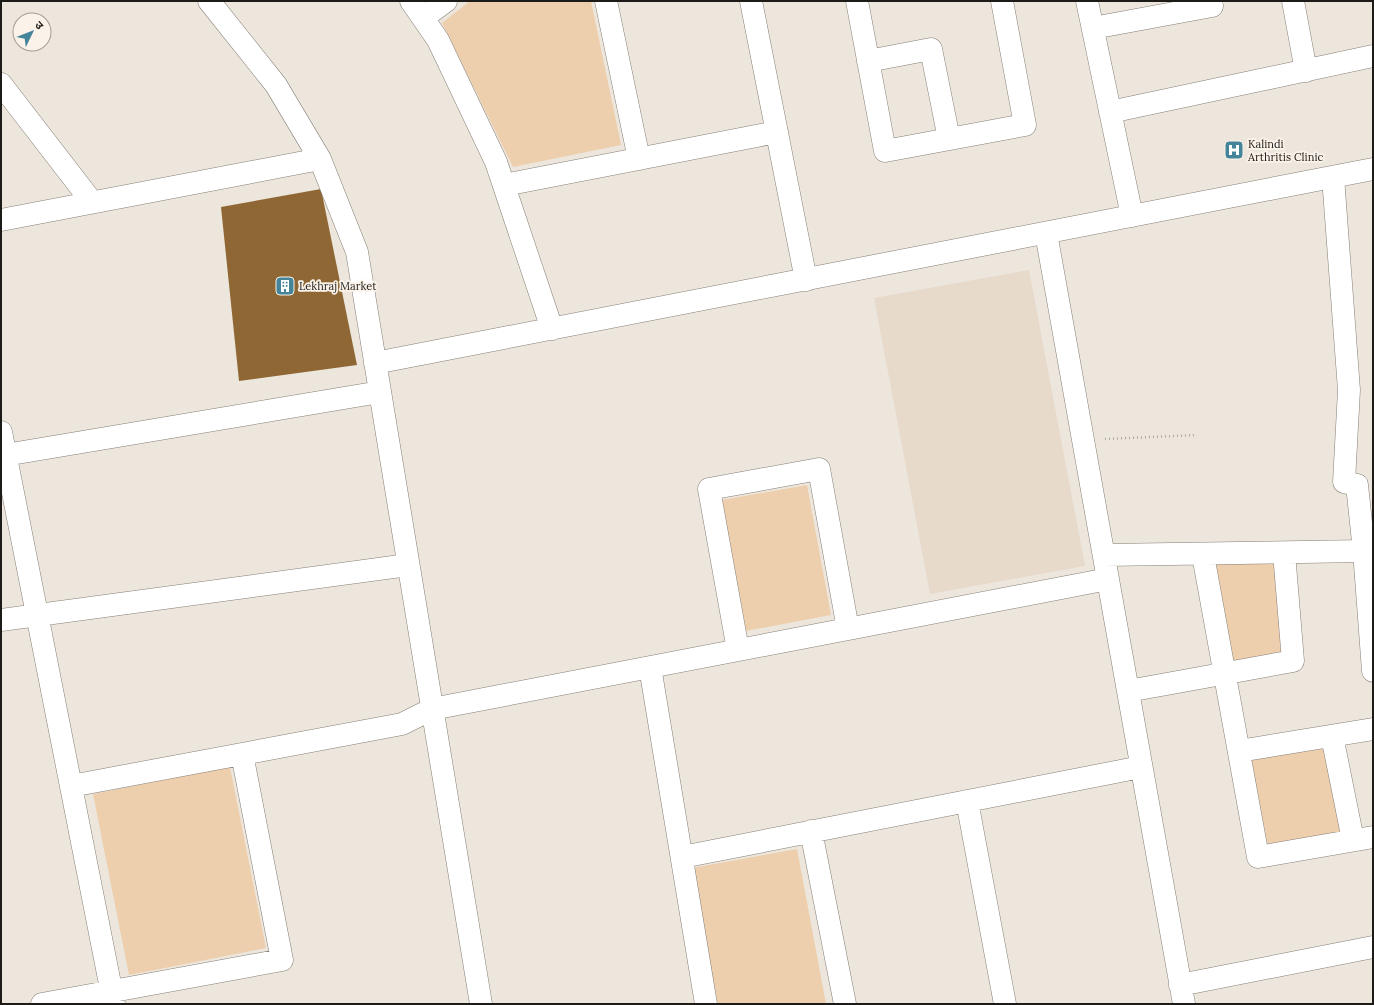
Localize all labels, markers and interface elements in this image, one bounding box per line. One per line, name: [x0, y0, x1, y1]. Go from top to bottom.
north arrow: [12, 12, 52, 52]
text: उ: [32, 18, 47, 33]
place label: Kalindi Arthritis Clinic: [1247, 137, 1323, 164]
hospital icon: Kalindi Arthritis Clinic: [1223, 139, 1245, 161]
building icon: Lekhraj Market: [274, 275, 296, 297]
place label: Lekhraj Market: [299, 279, 377, 293]

